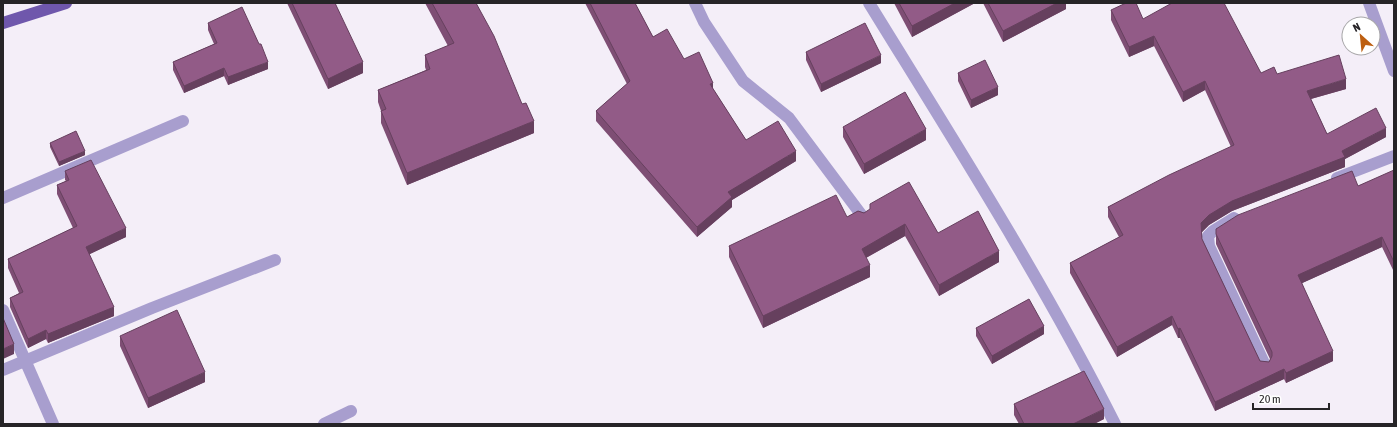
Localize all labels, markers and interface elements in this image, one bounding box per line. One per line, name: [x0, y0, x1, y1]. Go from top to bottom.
north arrow: [1341, 16, 1381, 56]
text: N: [1351, 20, 1362, 34]
scale bar: [1253, 385, 1329, 411]
text: 20 m: [1259, 392, 1281, 406]

